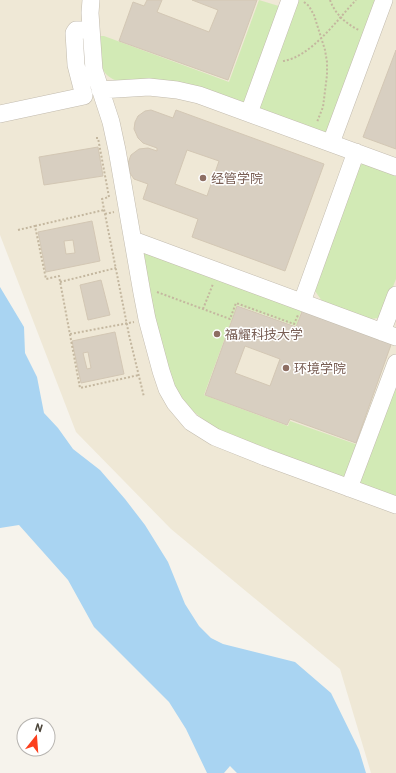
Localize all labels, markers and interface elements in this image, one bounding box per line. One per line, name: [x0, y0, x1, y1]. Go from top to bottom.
place label: 经管学院: [211, 170, 263, 186]
marker: 经管学院: [198, 173, 208, 183]
place label: 福耀科技大学: [225, 326, 303, 342]
marker: 福耀科技大学: [212, 329, 222, 339]
place label: 环境学院: [294, 360, 346, 376]
marker: 环境学院: [281, 363, 291, 373]
north arrow: [16, 717, 56, 757]
text: N: [34, 720, 44, 734]

